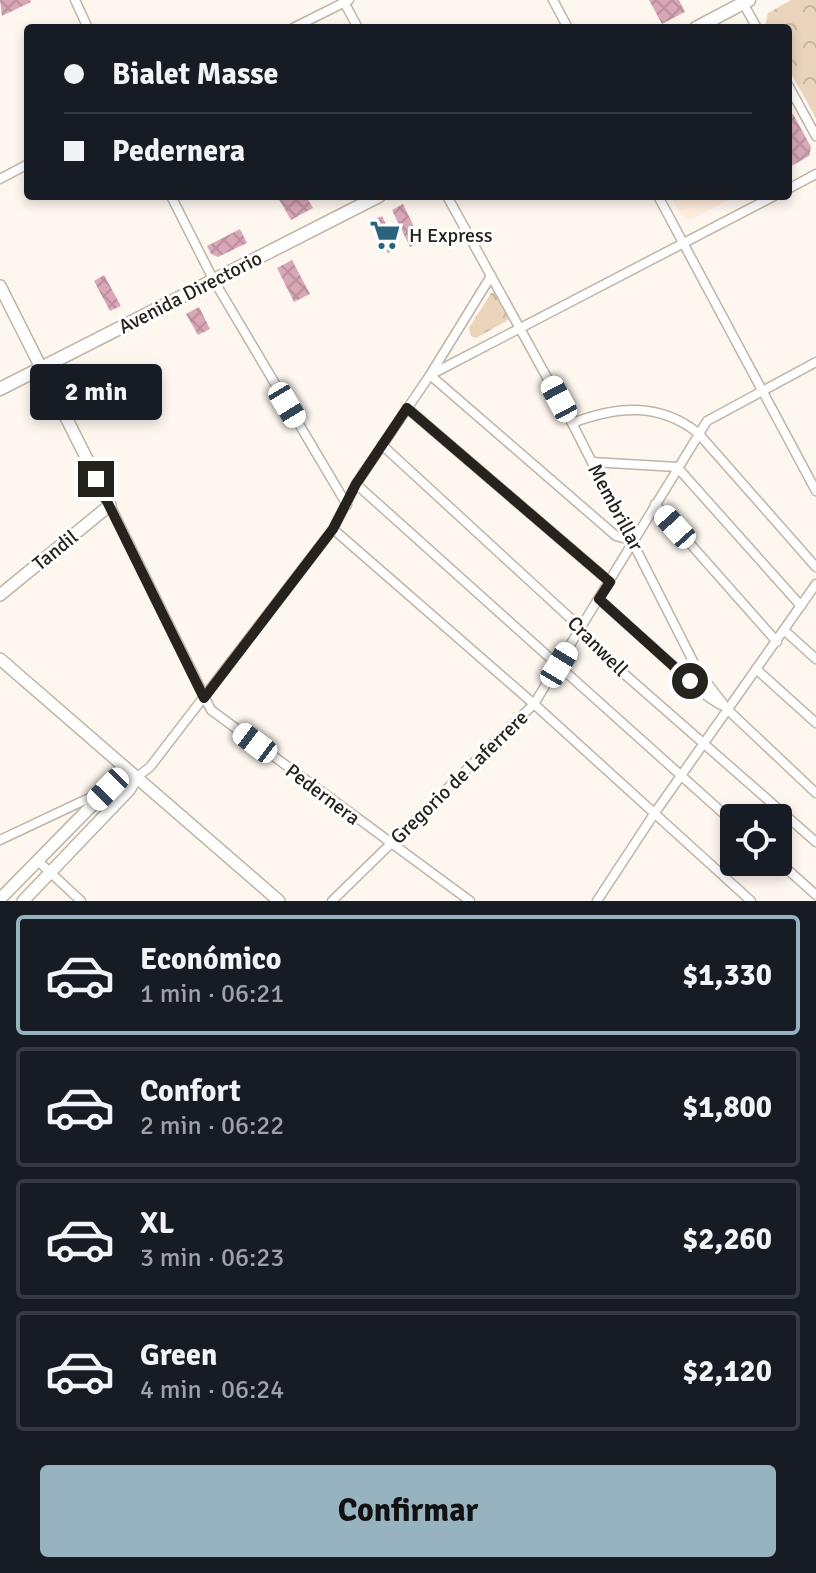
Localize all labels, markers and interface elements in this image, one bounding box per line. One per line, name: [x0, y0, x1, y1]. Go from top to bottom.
text: Bialet Masse: [112, 56, 278, 93]
text: Pedernera: [112, 133, 245, 170]
supermarket icon: H Express: [368, 218, 402, 252]
place label: H Express: [409, 223, 493, 248]
street label: Avenida Directorio: [114, 245, 266, 339]
callout: 2 min: [30, 363, 162, 419]
car: [537, 372, 581, 426]
text: 2 min: [65, 376, 127, 408]
car: [264, 378, 310, 432]
street label: Membrillar: [582, 459, 649, 556]
route end: [78, 461, 114, 497]
car: [650, 501, 700, 553]
street label: Tandil: [28, 524, 83, 576]
street label: Cranwell: [562, 611, 633, 682]
car: [536, 638, 582, 692]
route start: [672, 663, 708, 699]
street label: Gregorio de Laferrere: [385, 705, 533, 850]
car: [229, 719, 281, 767]
street label: Pedernera: [280, 758, 365, 831]
car: [83, 763, 133, 815]
map controls: [720, 804, 792, 876]
button: locate: [720, 804, 792, 876]
icon: car: [44, 939, 116, 1011]
text: Económico: [140, 941, 282, 978]
text: $1,330: [682, 957, 772, 994]
text: 1 min · 06:21: [140, 978, 284, 1010]
icon: car: [44, 1071, 116, 1143]
text: Confort: [140, 1073, 241, 1110]
text: $1,800: [682, 1089, 772, 1126]
text: 2 min · 06:22: [140, 1110, 284, 1142]
icon: car: [44, 1203, 116, 1275]
text: XL: [140, 1205, 174, 1242]
text: $2,260: [682, 1221, 772, 1258]
text: 3 min · 06:23: [140, 1242, 284, 1274]
icon: car: [44, 1335, 116, 1407]
text: Green: [140, 1337, 217, 1374]
text: $2,120: [682, 1353, 772, 1390]
text: 4 min · 06:24: [140, 1374, 284, 1406]
button: Confirmar: [40, 1465, 776, 1557]

